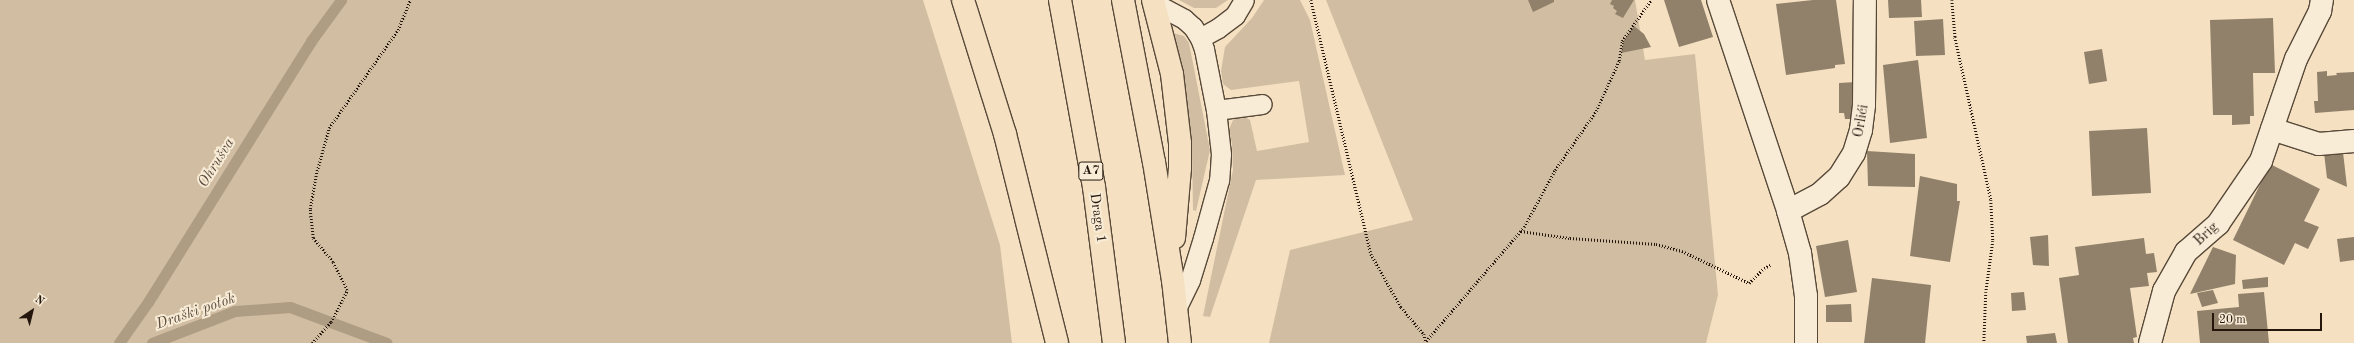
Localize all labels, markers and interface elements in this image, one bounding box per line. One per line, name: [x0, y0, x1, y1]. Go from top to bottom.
street label: Orlići: [1850, 103, 1872, 139]
water label: Ohrušva: [195, 135, 239, 191]
road number: A7: [1078, 160, 1104, 182]
street label: Draga 1: [1086, 192, 1110, 244]
street label: Brig: [2190, 219, 2222, 249]
water label: Draški potok: [154, 290, 238, 334]
north arrow: [12, 291, 52, 331]
text: N: [33, 294, 46, 308]
scale bar: [2214, 305, 2324, 331]
text: 20 m: [2219, 314, 2246, 326]

